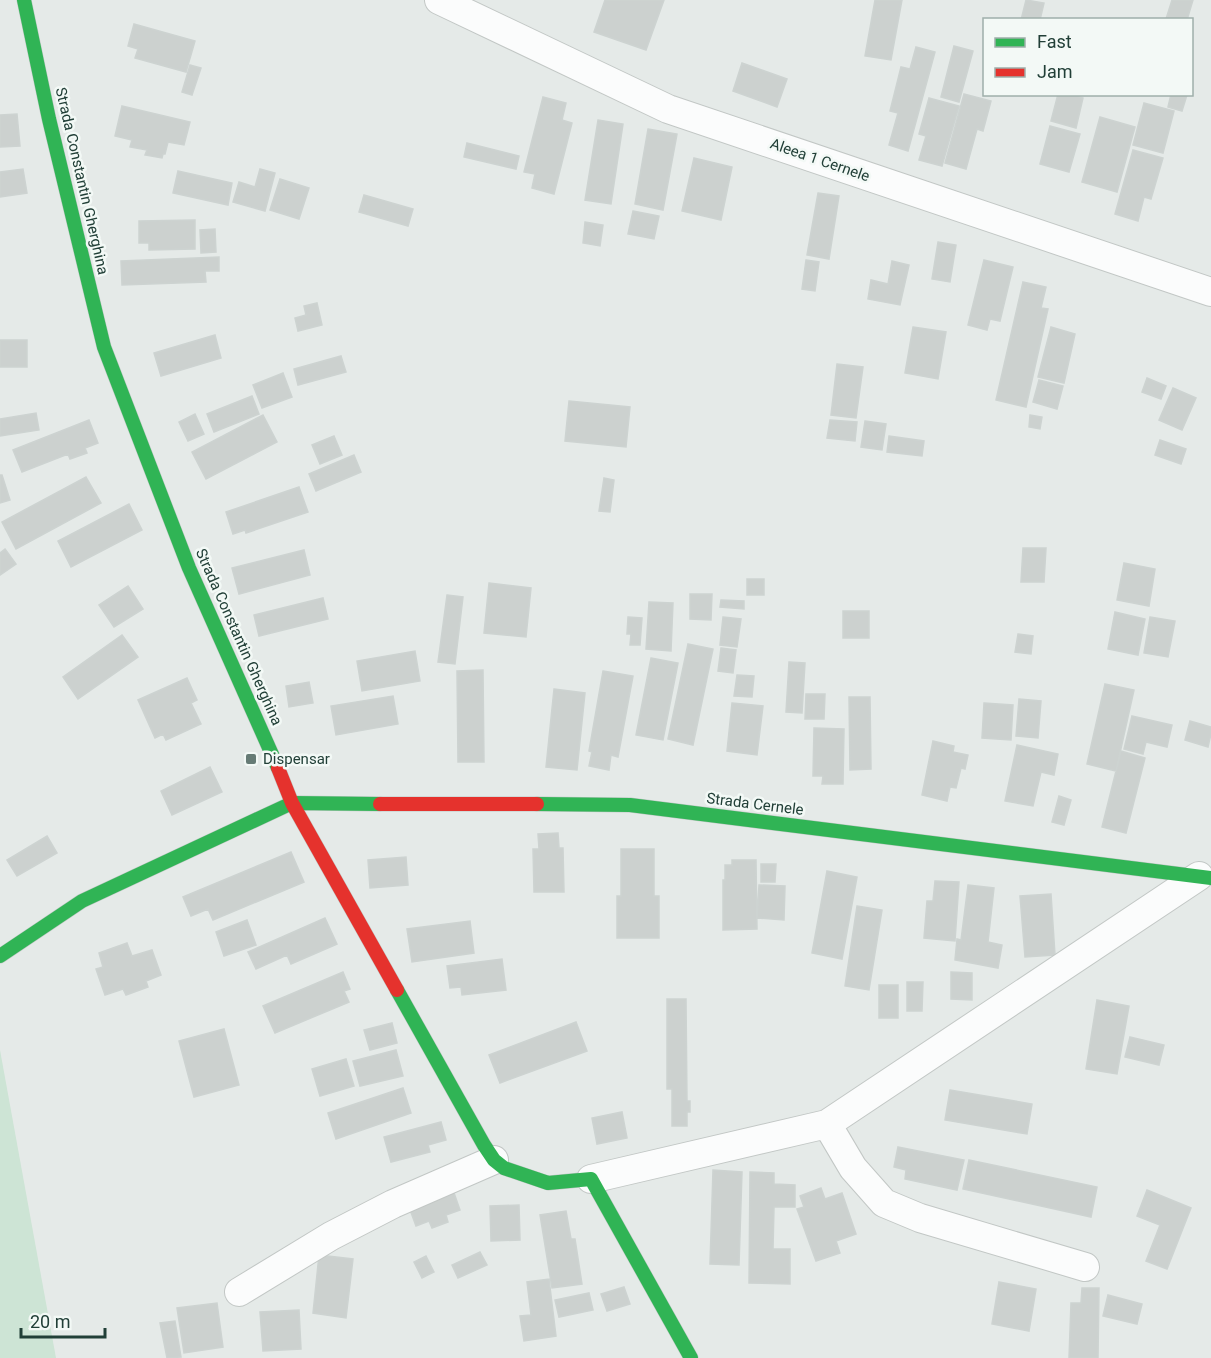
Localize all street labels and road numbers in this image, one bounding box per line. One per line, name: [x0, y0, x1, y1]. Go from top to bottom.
street label: Strada Constantin Gherghina: [52, 86, 112, 276]
street label: Aleea 1 Cernele: [768, 135, 872, 185]
street label: Strada Constantin Gherghina: [192, 546, 286, 728]
street label: Strada Cernele: [705, 789, 805, 819]

